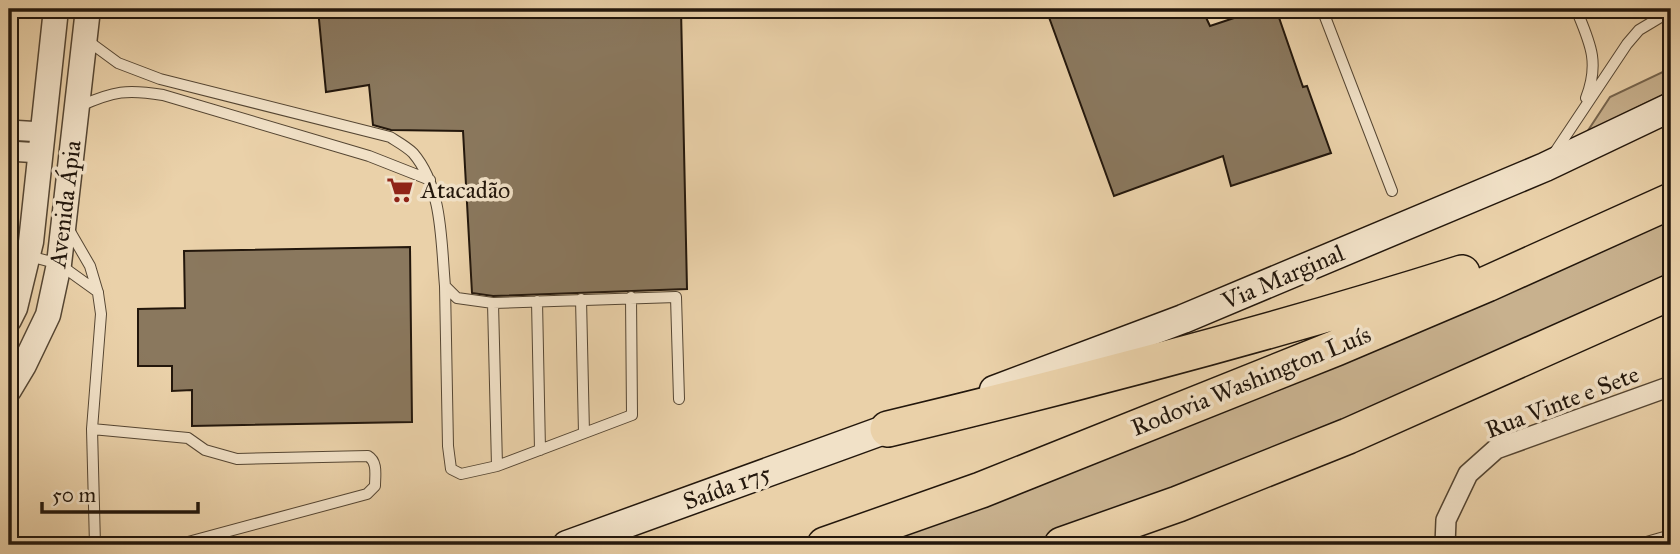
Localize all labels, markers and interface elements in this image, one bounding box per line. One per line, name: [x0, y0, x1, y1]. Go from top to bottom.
street label: Avenida Ápia: [42, 138, 88, 270]
supermarket icon: Atacadão: [385, 175, 415, 205]
place label: Atacadão: [420, 175, 510, 205]
street label: Via Marginal: [1216, 238, 1349, 317]
street label: Rodovia Washington Luís: [1127, 319, 1375, 443]
street label: Rua Vinte e Sete: [1481, 359, 1643, 445]
street label: Saída 175: [679, 457, 775, 517]
scale bar: [42, 470, 198, 514]
text: 50 m: [52, 482, 97, 508]

